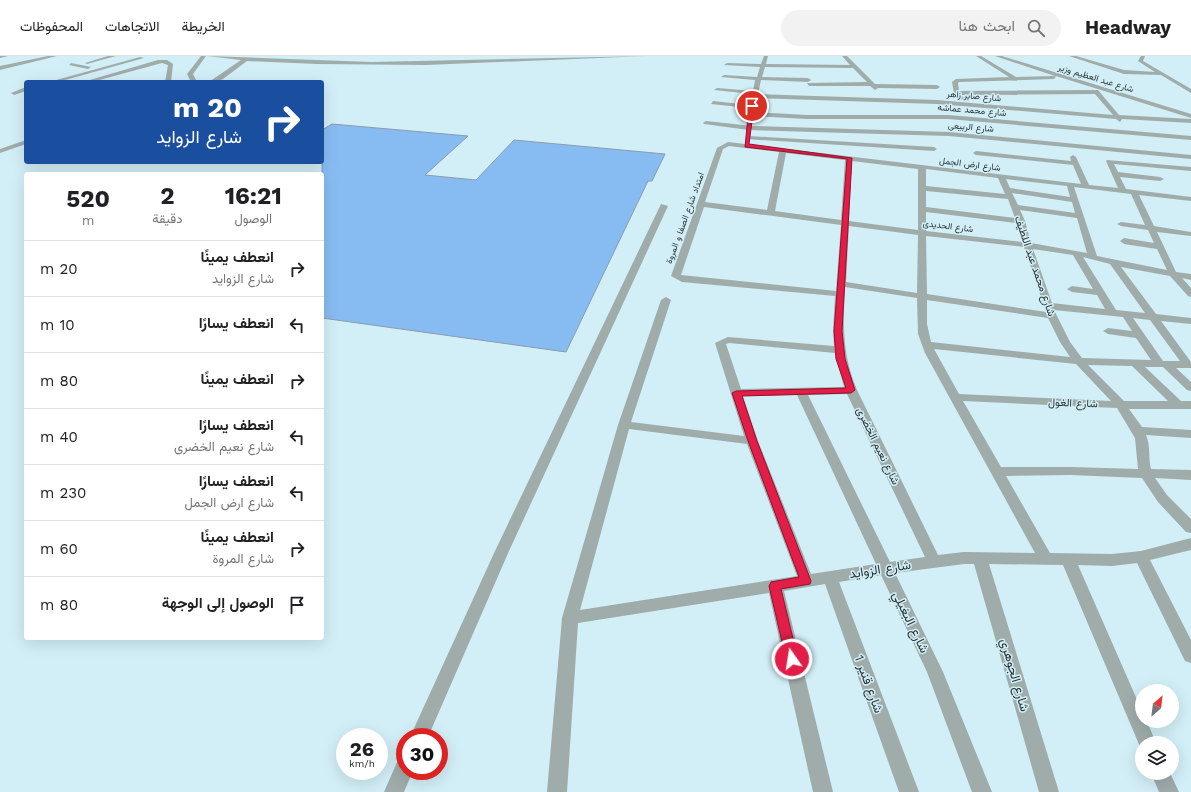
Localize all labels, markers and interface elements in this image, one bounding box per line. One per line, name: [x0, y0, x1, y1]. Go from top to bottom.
search box: [781, 10, 1061, 46]
text: Headway: [1085, 16, 1171, 39]
text: ابحث هنا: [958, 17, 1015, 35]
icon: search: [1025, 17, 1047, 39]
text: المحفوظات: [20, 18, 83, 34]
text: الاتجاهات: [105, 18, 159, 34]
text: الخريطة: [181, 18, 225, 34]
street label: شارع عبد العظيم وزير: [1056, 61, 1135, 95]
pin: [735, 89, 769, 123]
street label: شارع صابر زاهر: [945, 89, 1002, 104]
text: 20 m: [173, 91, 242, 124]
icon: arrive: [741, 95, 763, 117]
icon: right: [256, 96, 308, 148]
street label: شارع محمد عماشه: [937, 102, 1007, 119]
street label: شارع الربيعى: [948, 120, 994, 135]
text: شارع الزوايد: [156, 126, 242, 147]
street label: شارع ارض الجمل: [939, 155, 1001, 174]
street label: امتداد شارع الصفا و المروة: [664, 171, 707, 265]
text: 2: [160, 182, 175, 210]
text: 16:21: [225, 182, 282, 210]
text: 520: [66, 185, 110, 213]
text: دقيقة: [152, 211, 182, 226]
text: الوصول: [234, 211, 272, 226]
text: m: [82, 213, 94, 228]
street label: شارع محمد عبد اللطيف: [1011, 214, 1058, 318]
street label: شارع الحديدى: [922, 218, 974, 235]
text: انعطف يمينًا: [201, 248, 274, 266]
icon: right: [286, 258, 308, 280]
text: 20 m: [40, 260, 78, 278]
text: شارع الزوايد: [212, 271, 274, 286]
text: انعطف يسارًا: [199, 314, 274, 332]
icon: left: [286, 314, 308, 336]
text: 10 m: [40, 316, 75, 334]
text: انعطف يمينًا: [201, 370, 274, 388]
icon: right: [286, 370, 308, 392]
text: 80 m: [40, 372, 78, 390]
street label: شارع الغول: [1048, 396, 1098, 411]
street label: شارع نعيم الخضرى: [853, 405, 903, 488]
text: انعطف يسارًا: [199, 416, 274, 434]
icon: left: [286, 426, 308, 448]
text: 40 m: [40, 428, 78, 446]
text: شارع نعيم الخضرى: [174, 439, 274, 454]
text: انعطف يسارًا: [199, 472, 274, 490]
icon: left: [286, 482, 308, 504]
text: 230 m: [40, 484, 86, 502]
text: شارع ارض الجمل: [185, 495, 274, 510]
text: انعطف يمينًا: [201, 528, 274, 546]
icon: right: [286, 538, 308, 560]
text: 60 m: [40, 540, 78, 558]
text: شارع المروة: [213, 551, 274, 566]
street label: شارع الزوايد: [848, 557, 912, 583]
street label: شارع البغيلي: [887, 589, 932, 657]
text: الوصول إلى الوجهة: [162, 594, 274, 612]
icon: arrive: [286, 594, 308, 616]
text: 80 m: [40, 596, 78, 614]
street label: شارع الجوهري: [995, 637, 1033, 714]
position arrow: [771, 638, 813, 680]
street label: شارع قنير 1: [850, 653, 886, 716]
north arrow: [1135, 684, 1179, 728]
map controls: [1135, 684, 1179, 780]
speed limit sign: 30: [396, 728, 448, 780]
button: layers: [1135, 736, 1179, 780]
text: 26: [350, 737, 374, 761]
text: km/h: [349, 758, 375, 769]

